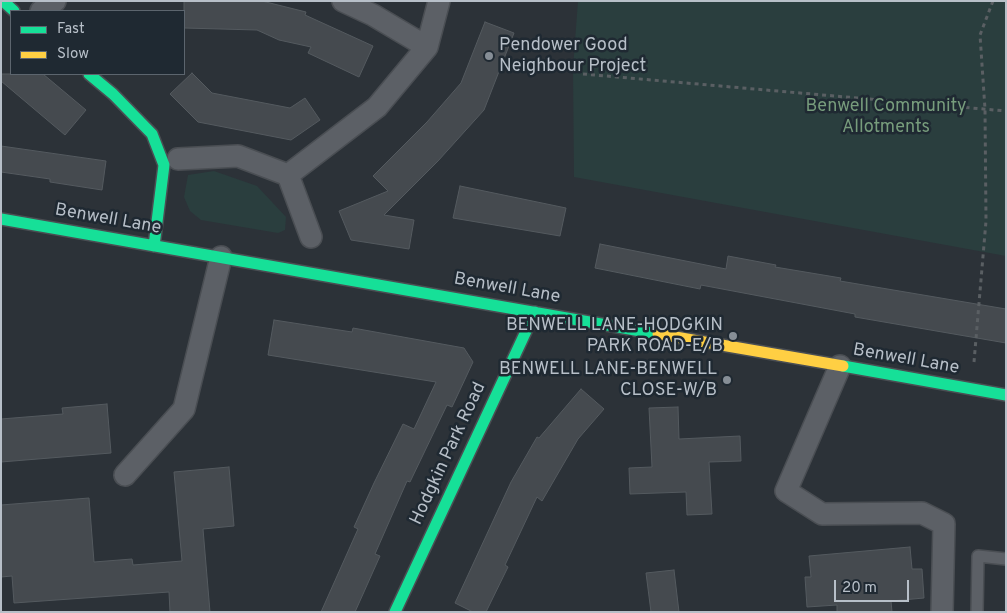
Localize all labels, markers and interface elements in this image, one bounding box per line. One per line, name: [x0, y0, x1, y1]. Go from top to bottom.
legend: [10, 10, 185, 75]
text: Fast: [57, 20, 85, 39]
place label: Pendower Good Neighbour Project: [499, 35, 646, 78]
text: Slow: [57, 45, 89, 64]
marker: Pendower Good Neighbour Project: [483, 50, 495, 62]
park label: Benwell Community Allotments: [805, 96, 967, 138]
street label: Benwell Lane: [53, 200, 163, 240]
street label: Benwell Lane: [452, 269, 562, 309]
place label: BENWELL LANE-HODGKIN PARK ROAD-E/B: [506, 315, 723, 358]
marker: BENWELL LANE-HODGKIN PARK ROAD-E/B: [727, 330, 739, 342]
street label: Benwell Lane: [851, 340, 961, 380]
place label: BENWELL LANE-BENWELL CLOSE-W/B: [499, 359, 717, 402]
marker: BENWELL LANE-BENWELL CLOSE-W/B: [721, 374, 733, 386]
street label: Hodgkin Park Road: [407, 379, 491, 529]
scale bar: [837, 570, 912, 602]
text: 20 m: [842, 579, 877, 598]

